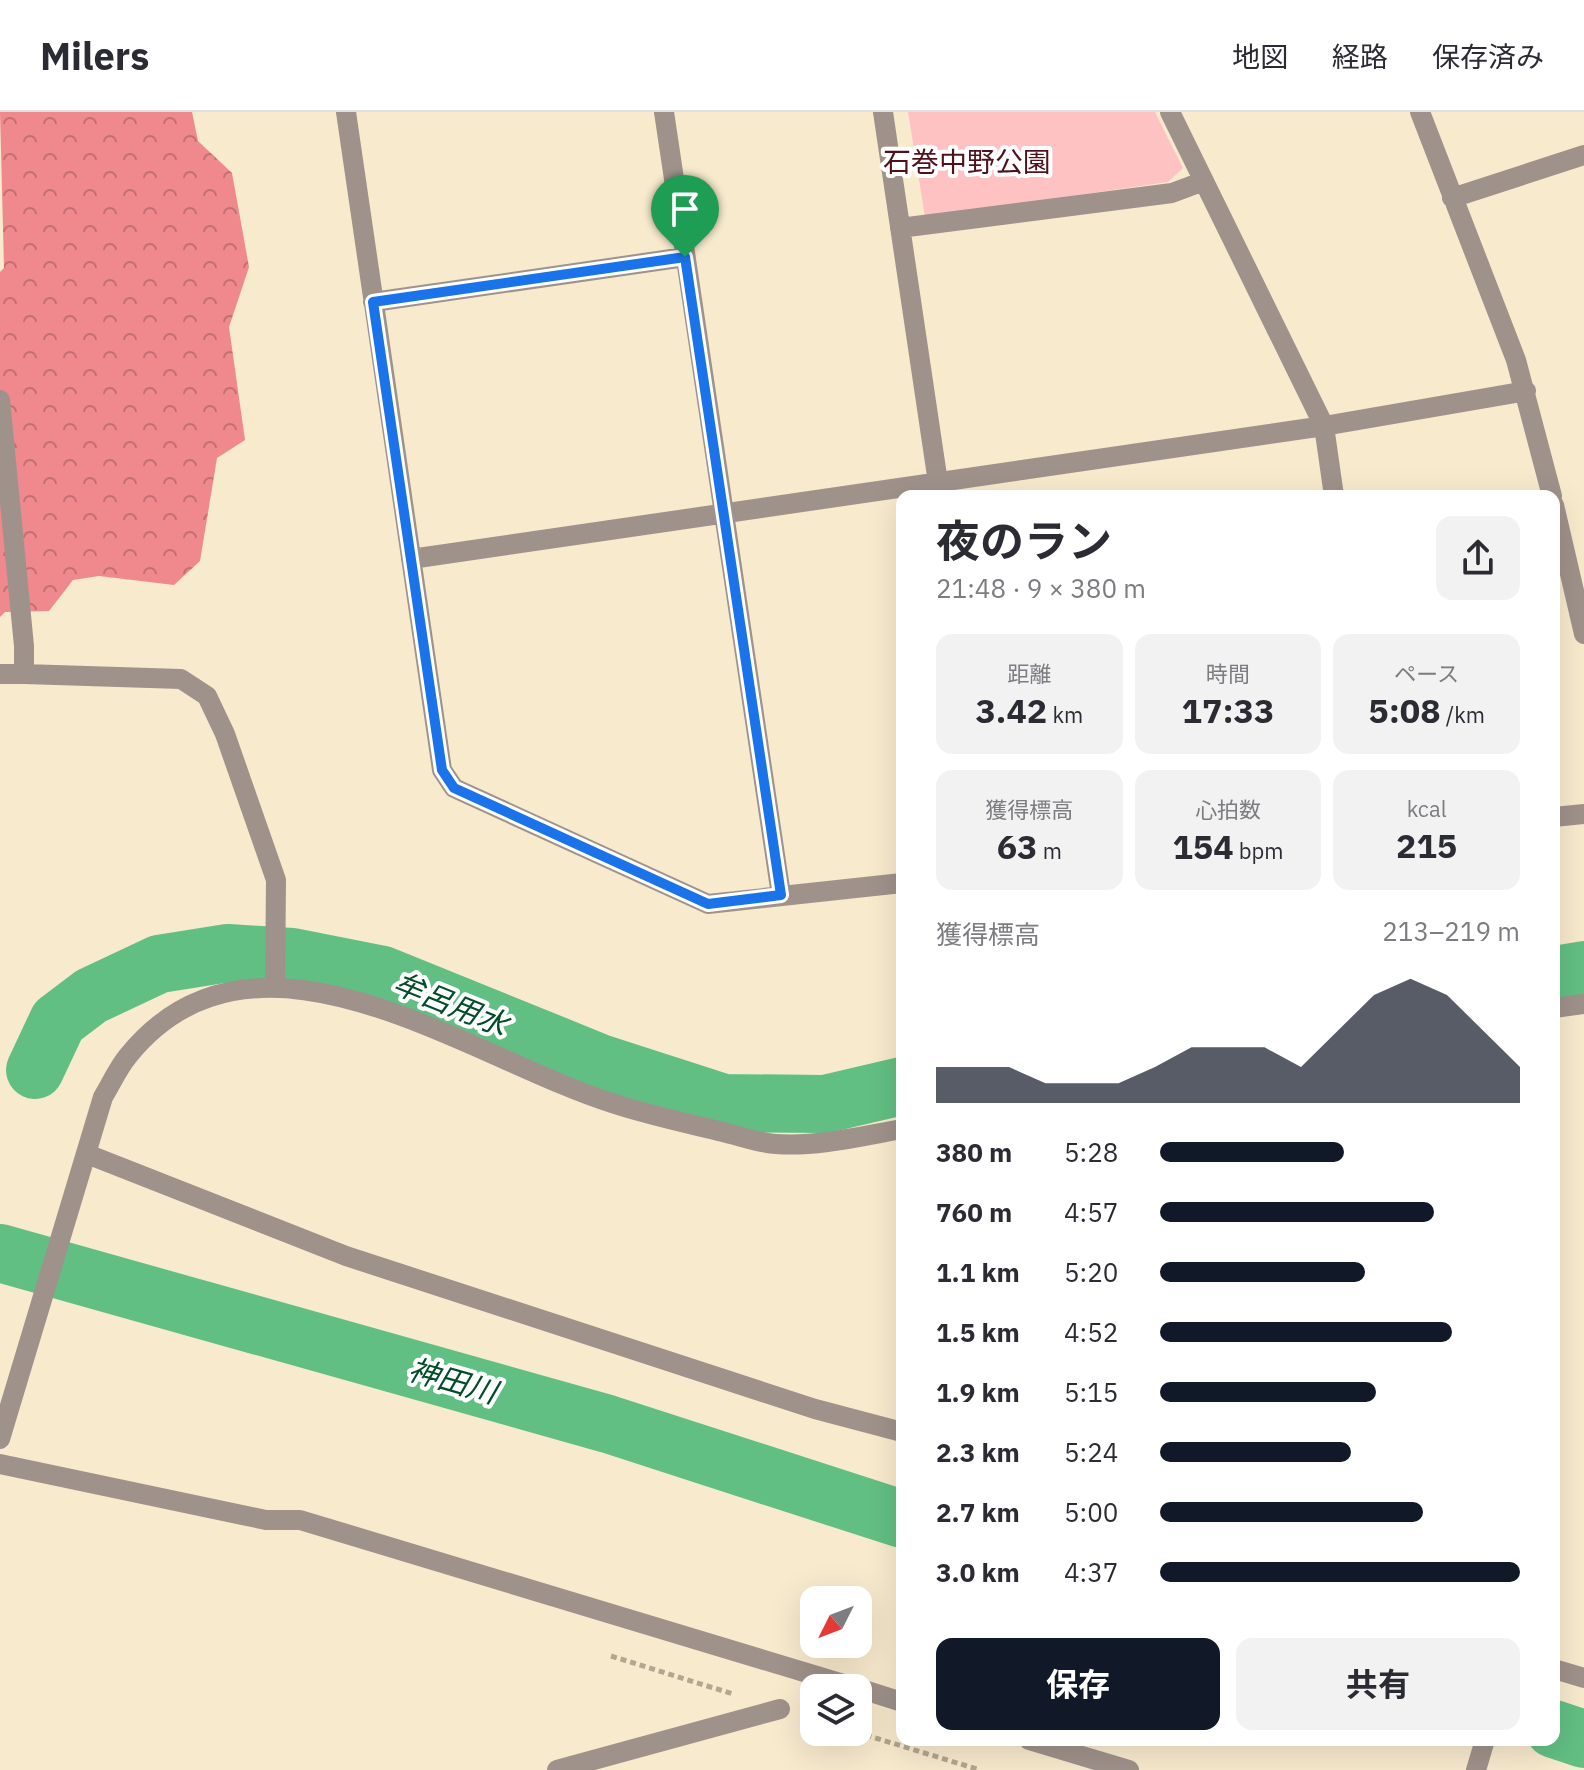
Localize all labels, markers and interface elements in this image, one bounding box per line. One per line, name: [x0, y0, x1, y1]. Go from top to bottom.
text: Milers: [40, 31, 149, 80]
text: 地図: [1232, 38, 1288, 75]
text: 経路: [1332, 38, 1388, 75]
text: 保存済み: [1432, 38, 1544, 75]
park label: 石巻中野公園: [883, 143, 1051, 180]
pin: [651, 175, 719, 257]
icon: arrive: [663, 187, 707, 231]
text: 夜のラン: [936, 512, 1112, 569]
button: share: [1436, 516, 1520, 600]
text: 21:48 · 9 × 380 m: [936, 571, 1146, 605]
text: 距離: [1007, 659, 1051, 688]
text: 時間: [1206, 659, 1250, 688]
text: ペース: [1394, 659, 1459, 688]
text: 3.42: [975, 688, 1047, 732]
text: 17:33: [1182, 688, 1274, 732]
text: 5:08: [1368, 688, 1441, 732]
text: km: [1047, 700, 1083, 729]
text: /km: [1441, 700, 1485, 729]
text: kcal: [1407, 794, 1447, 823]
text: 獲得標高: [985, 795, 1073, 824]
text: 心拍数: [1195, 795, 1261, 824]
text: 215: [1396, 823, 1457, 867]
text: 63: [997, 824, 1038, 868]
text: 154: [1172, 824, 1234, 868]
text: m: [1038, 836, 1062, 865]
text: bpm: [1234, 836, 1284, 865]
text: 213–219 m: [1382, 914, 1520, 948]
text: 獲得標高: [936, 917, 1040, 951]
water label: 牟呂用水: [388, 962, 517, 1045]
text: 380 m: [936, 1135, 1012, 1169]
text: 5:28: [1064, 1135, 1118, 1169]
text: 760 m: [936, 1195, 1012, 1229]
text: 4:57: [1064, 1195, 1118, 1229]
text: 1.1 km: [936, 1255, 1020, 1289]
text: 5:20: [1064, 1255, 1118, 1289]
text: 1.5 km: [936, 1315, 1020, 1349]
text: 4:52: [1064, 1315, 1118, 1349]
water label: 神田川: [404, 1349, 505, 1412]
text: 1.9 km: [936, 1375, 1020, 1409]
text: 5:15: [1064, 1375, 1118, 1409]
text: 2.3 km: [936, 1435, 1020, 1469]
text: 5:24: [1064, 1435, 1118, 1469]
text: 2.7 km: [936, 1495, 1020, 1529]
text: 5:00: [1064, 1495, 1118, 1529]
text: 3.0 km: [936, 1555, 1020, 1589]
text: 4:37: [1064, 1555, 1118, 1589]
north arrow: [800, 1586, 872, 1658]
map controls: [800, 1586, 872, 1746]
button: 保存: [936, 1638, 1220, 1730]
button: 共有: [1236, 1638, 1520, 1730]
button: layers: [800, 1674, 872, 1746]

